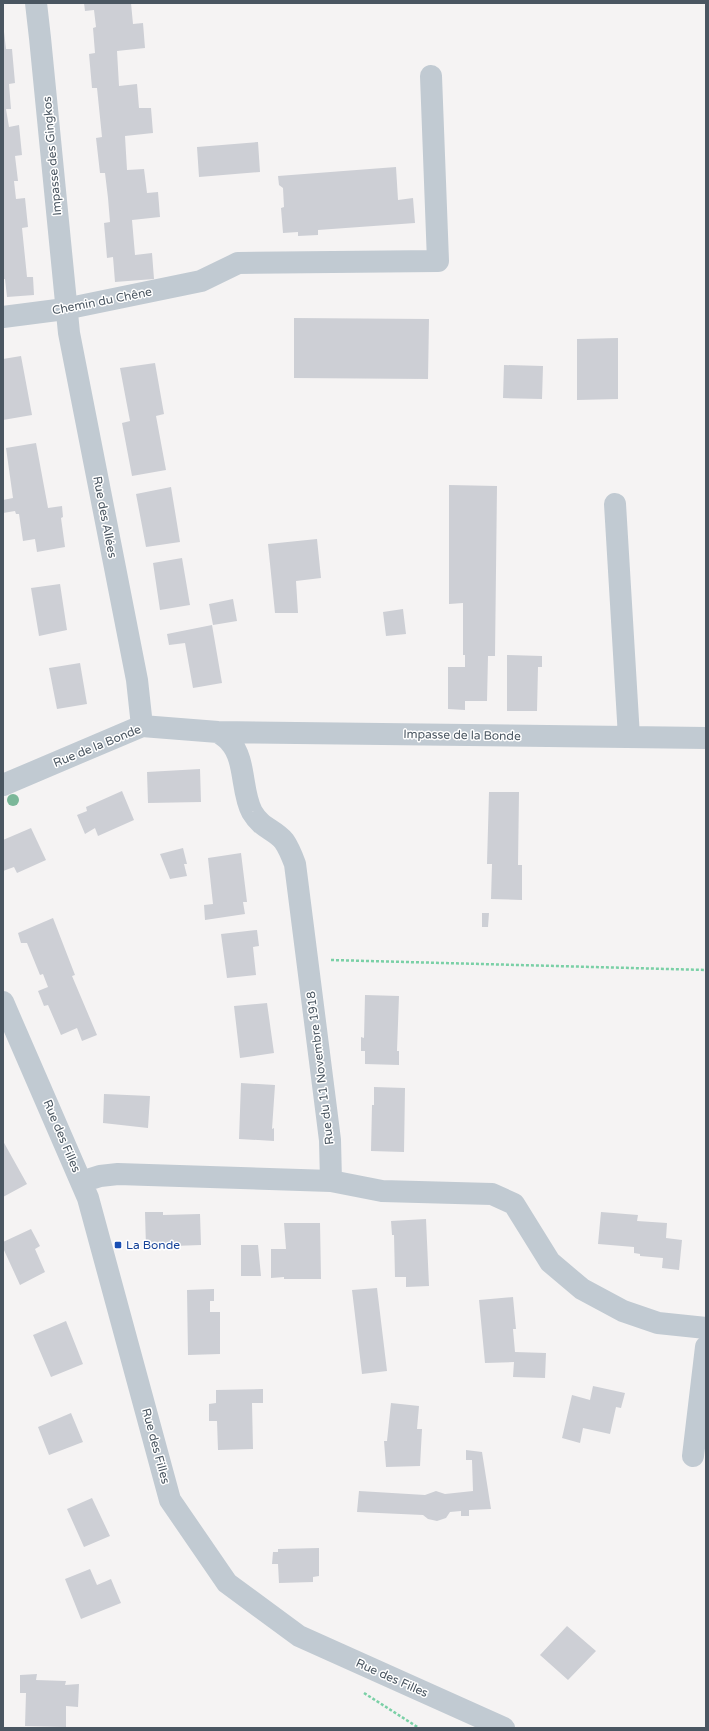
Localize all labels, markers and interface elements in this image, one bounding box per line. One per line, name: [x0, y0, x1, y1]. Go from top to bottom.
street label: Impasse des Gingkos: [40, 96, 64, 216]
street label: Chemin du Chêne: [51, 284, 153, 318]
street label: Rue des Allées: [90, 475, 120, 559]
street label: Rue de la Bonde: [51, 722, 143, 770]
street label: Impasse de la Bonde: [403, 727, 521, 743]
street label: Rue du 11 Novembre 1918: [304, 990, 336, 1146]
street label: Rue des Filles: [40, 1098, 84, 1175]
place label: La Bonde: [126, 1238, 180, 1252]
marker: La Bonde: [113, 1240, 123, 1250]
street label: Rue des Filles: [139, 1407, 173, 1486]
street label: Rue des Filles: [354, 1656, 431, 1700]

